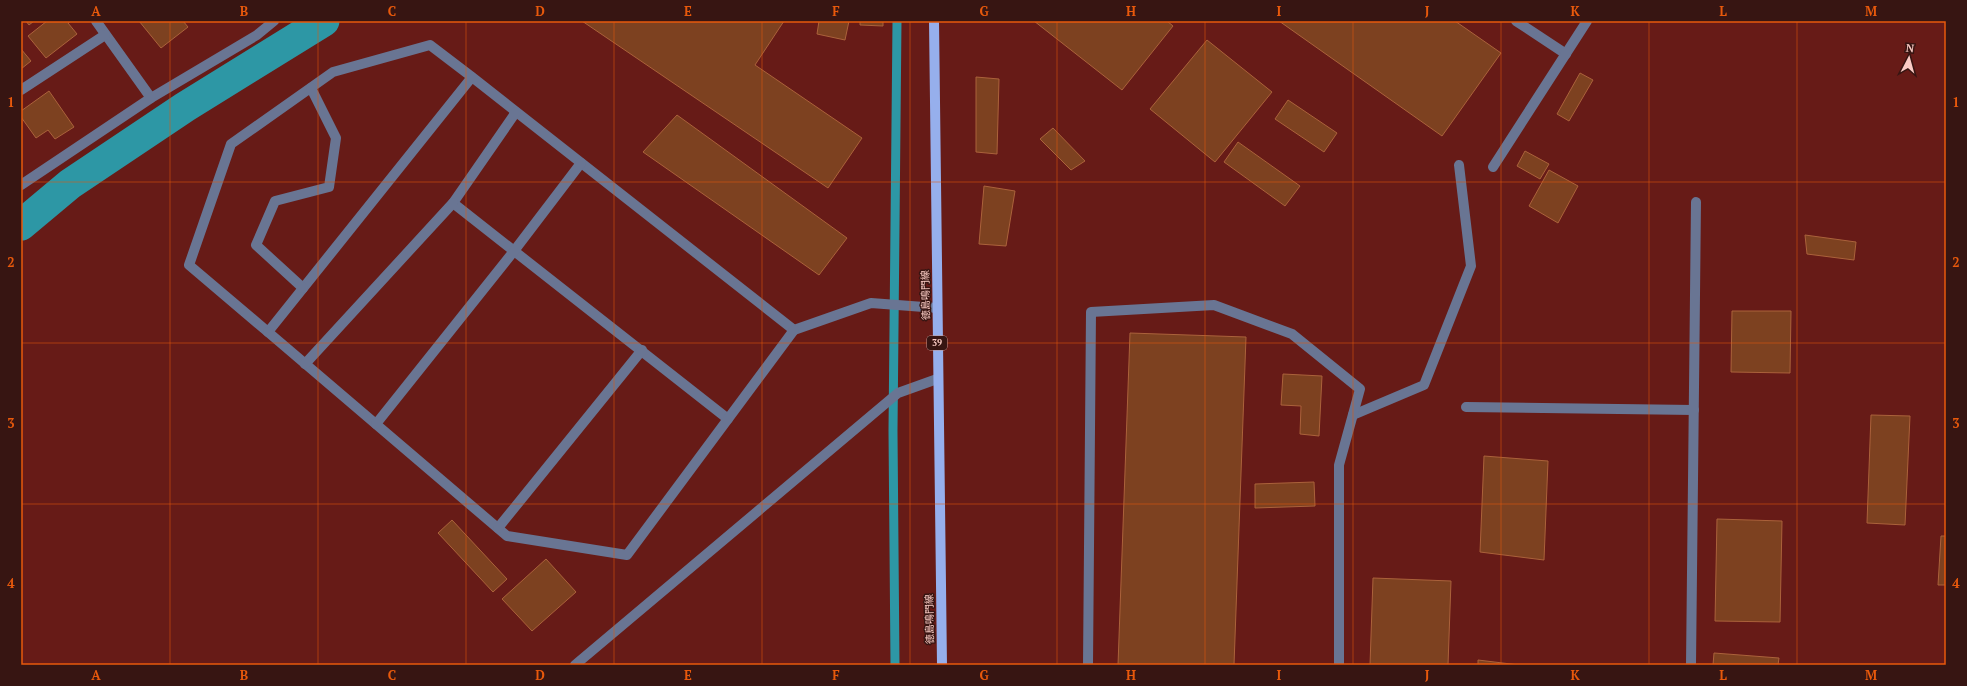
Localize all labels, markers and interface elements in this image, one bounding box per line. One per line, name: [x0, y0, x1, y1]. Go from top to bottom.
text: A: [91, 2, 101, 20]
text: B: [240, 2, 248, 20]
text: C: [388, 2, 396, 20]
text: D: [535, 2, 545, 20]
text: E: [684, 2, 692, 20]
text: F: [832, 2, 840, 20]
text: G: [979, 2, 989, 20]
text: H: [1126, 2, 1136, 20]
text: I: [1277, 2, 1282, 20]
text: J: [1425, 2, 1430, 20]
text: K: [1570, 2, 1580, 20]
text: L: [1719, 2, 1727, 20]
text: M: [1865, 2, 1877, 20]
north arrow: [1889, 38, 1929, 78]
text: N: [1905, 41, 1916, 56]
text: 1: [7, 93, 15, 111]
text: 1: [1952, 93, 1960, 111]
text: 2: [7, 253, 15, 271]
text: 2: [1952, 253, 1960, 271]
street label: 徳島鳴門線: [919, 270, 932, 320]
road number: 39: [927, 336, 947, 350]
text: 3: [7, 414, 15, 432]
text: 3: [1952, 414, 1960, 432]
text: 4: [7, 574, 15, 592]
text: 4: [1952, 574, 1960, 592]
street label: 徳島鳴門線: [923, 594, 936, 644]
text: A: [91, 666, 101, 684]
text: B: [240, 666, 248, 684]
text: C: [388, 666, 396, 684]
text: D: [535, 666, 545, 684]
text: E: [684, 666, 692, 684]
text: F: [832, 666, 840, 684]
text: G: [979, 666, 989, 684]
text: H: [1126, 666, 1136, 684]
text: I: [1277, 666, 1282, 684]
text: J: [1425, 666, 1430, 684]
text: K: [1570, 666, 1580, 684]
text: L: [1719, 666, 1727, 684]
text: M: [1865, 666, 1877, 684]

